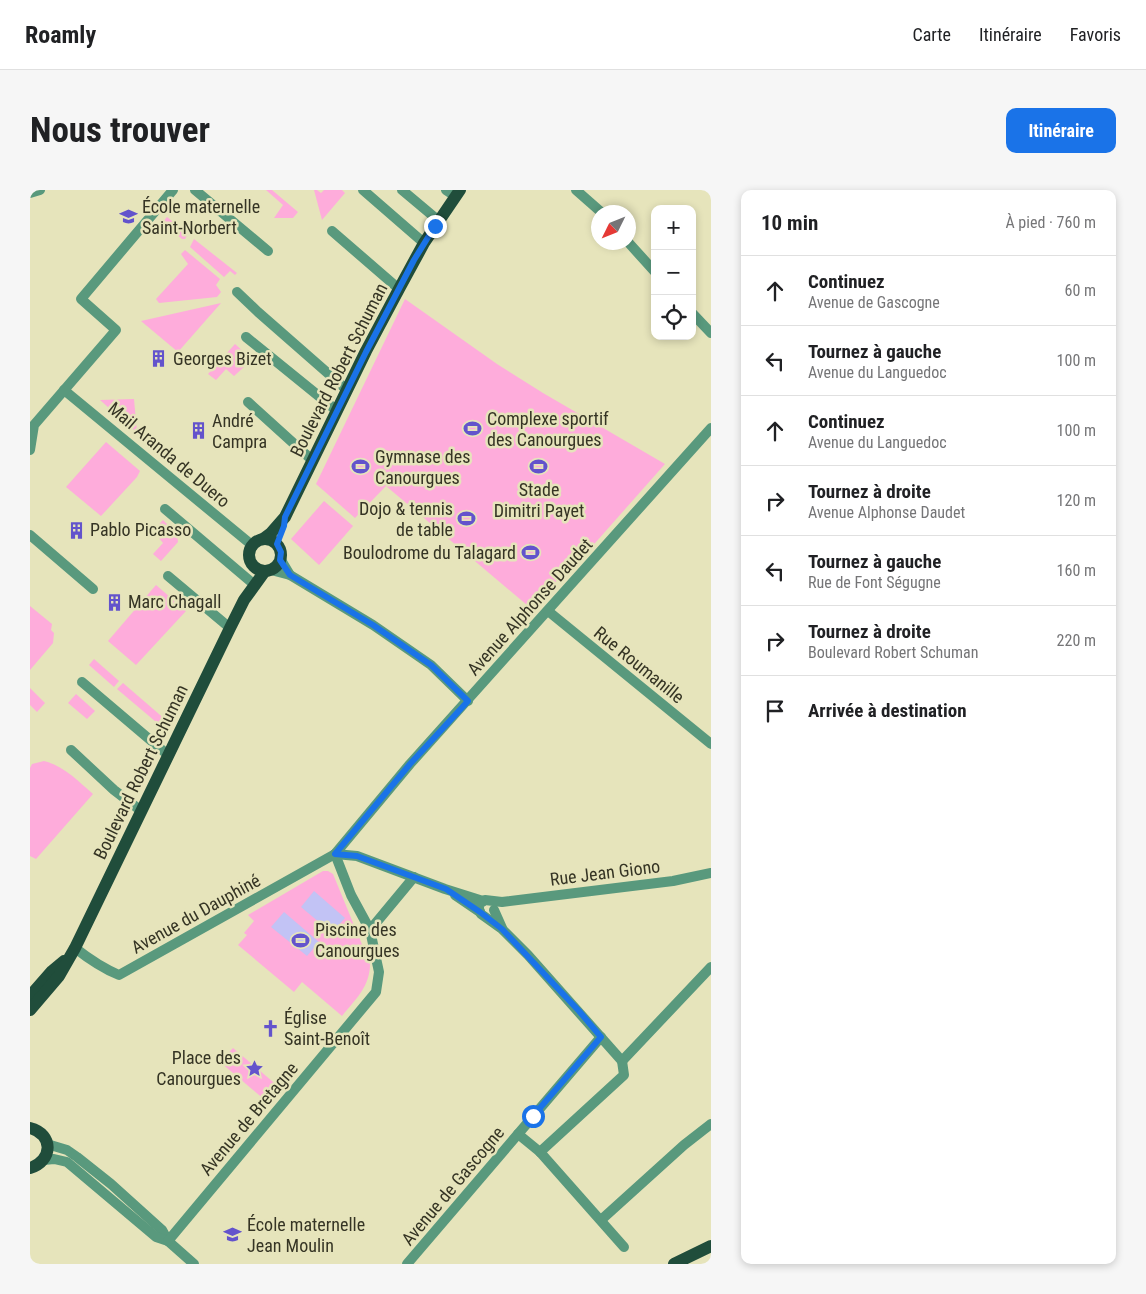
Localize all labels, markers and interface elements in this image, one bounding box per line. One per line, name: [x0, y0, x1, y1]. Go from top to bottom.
text: Roamly: [25, 21, 96, 49]
text: Carte: [912, 24, 951, 45]
text: Itinéraire: [979, 24, 1042, 45]
text: Favoris: [1070, 24, 1121, 45]
button: Itinéraire: [1006, 108, 1116, 153]
text: Nous trouver: [30, 110, 210, 151]
place label: École maternelle Saint-Norbert: [142, 196, 260, 238]
north arrow: [591, 205, 636, 250]
map controls: [651, 205, 696, 340]
button: +: [651, 205, 696, 250]
school or university icon: École maternelle Saint-Norbert: [118, 207, 138, 227]
text: 10 min: [761, 211, 818, 235]
text: À pied · 760 m: [1005, 213, 1096, 232]
route end: [424, 215, 447, 238]
button: −: [651, 250, 696, 295]
text: Continuez: [808, 270, 885, 293]
icon: ahead: [761, 277, 789, 305]
street label: Boulevard Robert Schuman: [286, 280, 391, 460]
text: 60 m: [1064, 281, 1096, 300]
text: Avenue de Gascogne: [808, 293, 940, 312]
button: locate: [651, 295, 696, 340]
text: Tournez à gauche: [808, 340, 941, 363]
icon: left: [761, 347, 789, 375]
place label: Georges Bizet: [173, 348, 272, 369]
building icon: Georges Bizet: [149, 349, 169, 369]
text: 100 m: [1057, 351, 1096, 370]
text: Avenue du Languedoc: [808, 363, 947, 382]
street label: Mail Aranda de Duero: [104, 398, 234, 512]
place label: Complexe sportif des Canourgues: [487, 408, 609, 450]
place label: André Campra: [212, 410, 267, 452]
text: Continuez: [808, 410, 885, 433]
icon: ahead: [761, 417, 789, 445]
sports icon: Complexe sportif des Canourgues: [463, 419, 483, 439]
building icon: André Campra: [188, 421, 208, 441]
text: 100 m: [1057, 421, 1096, 440]
text: Avenue du Languedoc: [808, 433, 947, 452]
place label: Gymnase des Canourgues: [375, 446, 470, 488]
sports icon: Gymnase des Canourgues: [351, 457, 371, 477]
sports icon: Stade Dimitri Payet: [529, 457, 549, 477]
place label: Stade Dimitri Payet: [494, 479, 584, 521]
text: Tournez à droite: [808, 480, 931, 503]
icon: right: [761, 487, 789, 515]
text: 120 m: [1057, 491, 1096, 510]
place label: Dojo & tennis de table: [359, 498, 453, 540]
text: Avenue Alphonse Daudet: [808, 503, 965, 522]
sports icon: Dojo & tennis de table: [457, 509, 477, 529]
place label: Pablo Picasso: [90, 519, 191, 540]
building icon: Pablo Picasso: [66, 520, 86, 540]
street label: Avenue Alphonse Daudet: [463, 534, 597, 679]
place label: Boulodrome du Talagard: [343, 542, 516, 563]
sports icon: Boulodrome du Talagard: [520, 543, 540, 563]
text: Tournez à gauche: [808, 550, 941, 573]
icon: left: [761, 557, 789, 585]
text: 160 m: [1057, 561, 1096, 580]
text: Rue de Font Ségugne: [808, 573, 941, 592]
place label: Marc Chagall: [128, 591, 221, 612]
building icon: Marc Chagall: [104, 592, 124, 612]
text: Tournez à droite: [808, 620, 931, 643]
street label: Rue Roumanille: [590, 622, 689, 707]
icon: right: [761, 627, 789, 655]
text: 220 m: [1057, 631, 1096, 650]
text: Boulevard Robert Schuman: [808, 643, 979, 662]
street label: Boulevard Robert Schuman: [89, 681, 192, 863]
icon: arrive: [761, 697, 789, 725]
text: Arrivée à destination: [808, 699, 967, 722]
street label: Rue Jean Giono: [549, 855, 661, 890]
street label: Avenue du Dauphiné: [128, 869, 264, 958]
place label: Piscine des Canourgues: [315, 919, 400, 961]
sports icon: Piscine des Canourgues: [291, 930, 311, 950]
place label: Église Saint-Benoît: [284, 1007, 370, 1049]
church icon: Église Saint-Benoît: [260, 1018, 280, 1038]
place label: Place des Canourgues: [156, 1047, 241, 1089]
street label: Avenue de Bretagne: [195, 1058, 302, 1179]
place icon: Place des Canourgues: [245, 1058, 265, 1078]
route start: [522, 1105, 545, 1128]
street label: Avenue de Gascogne: [397, 1122, 508, 1249]
place label: École maternelle Jean Moulin: [247, 1214, 365, 1256]
school or university icon: École maternelle Jean Moulin: [223, 1225, 243, 1245]

